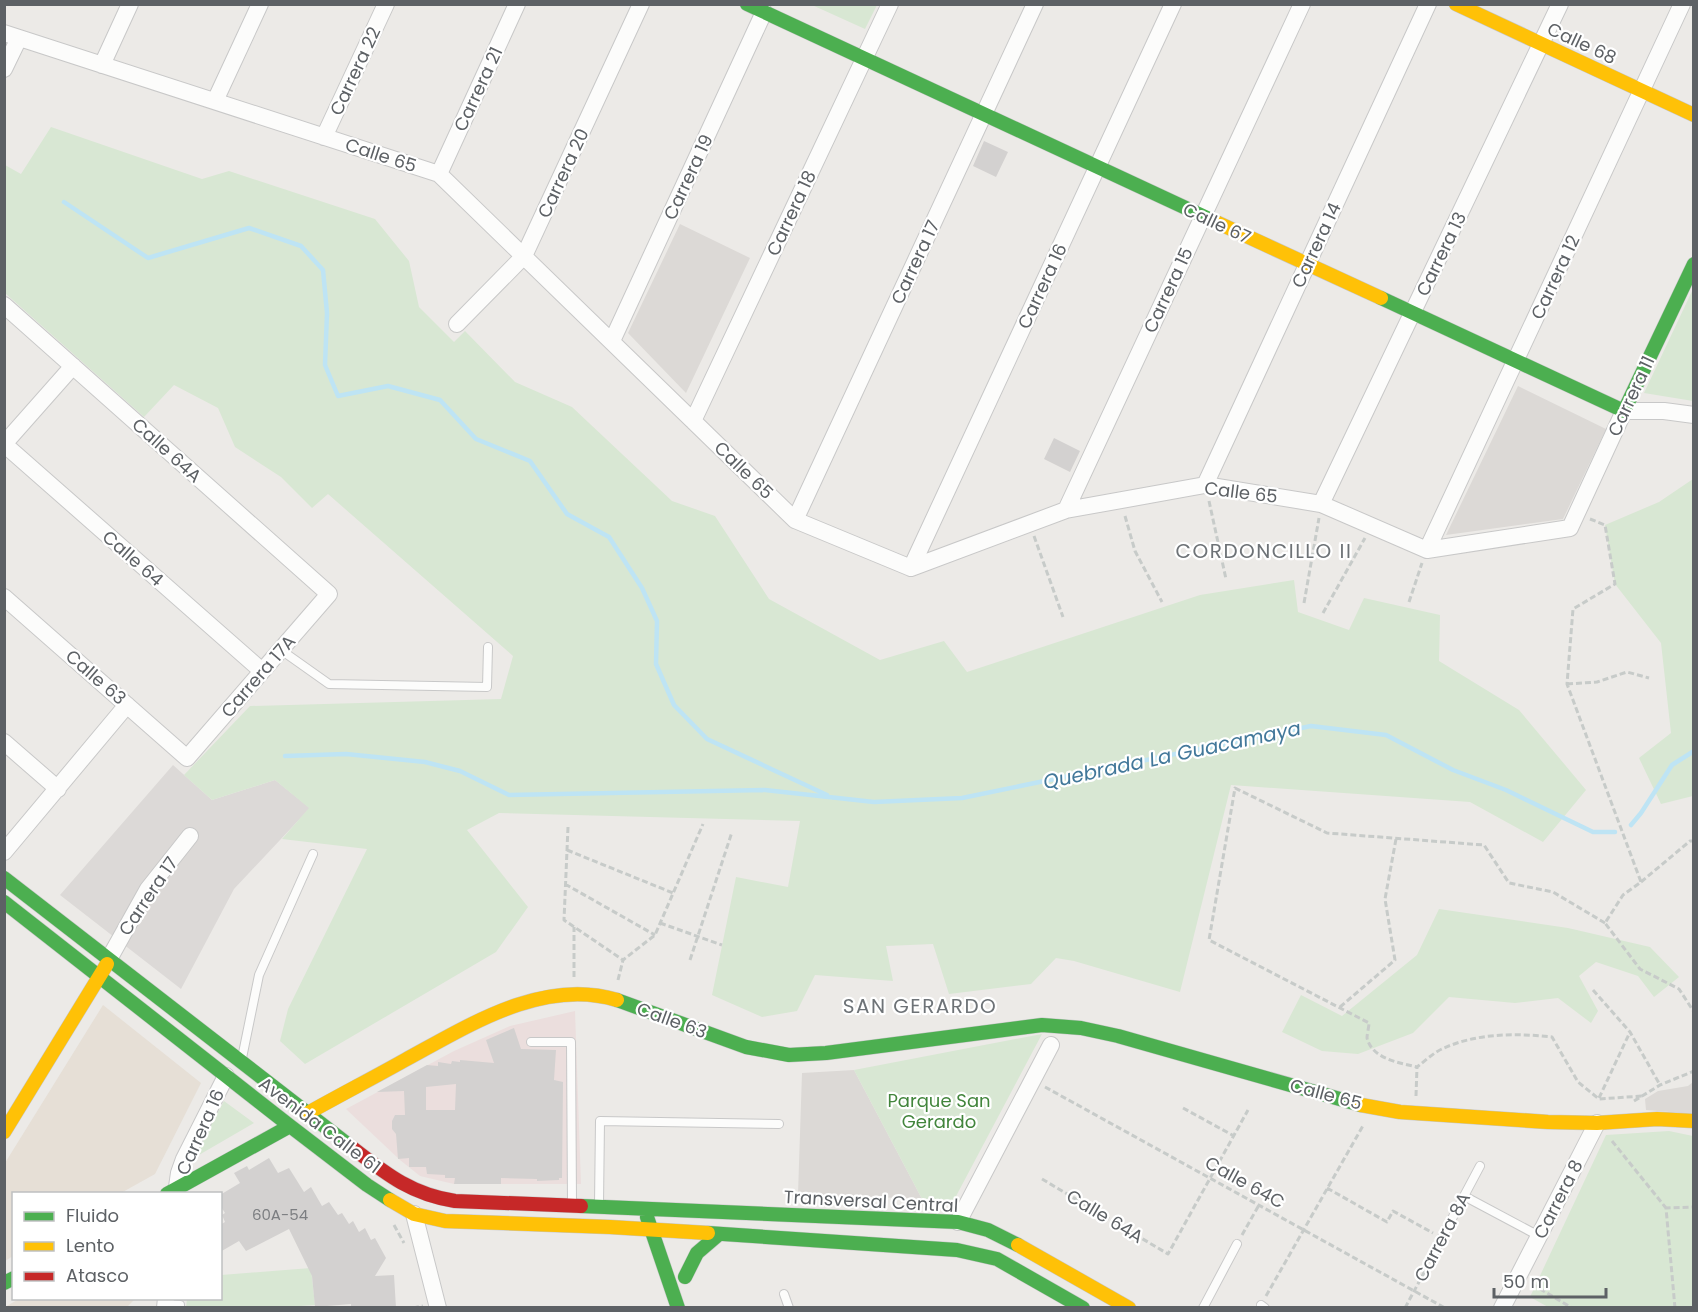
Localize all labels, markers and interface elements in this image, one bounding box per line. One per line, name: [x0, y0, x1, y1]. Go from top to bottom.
street label: Calle 68: [1543, 16, 1621, 70]
street label: Carrera 22: [324, 23, 386, 119]
street label: Carrera 21: [448, 43, 508, 135]
street label: Carrera 20: [531, 124, 595, 222]
street label: Carrera 19: [657, 130, 719, 224]
street label: Calle 65: [342, 132, 420, 178]
street label: Carrera 18: [760, 166, 822, 260]
street label: Calle 67: [1179, 196, 1255, 250]
street label: Carrera 14: [1285, 198, 1347, 292]
street label: Carrera 13: [1410, 208, 1472, 300]
street label: Carrera 17: [885, 216, 945, 308]
street label: Carrera 12: [1525, 231, 1585, 323]
street label: Carrera 16: [1011, 239, 1073, 333]
street label: Carrera 15: [1137, 243, 1199, 337]
street label: Carrera 11: [1602, 352, 1660, 440]
street label: Calle 64A: [127, 412, 207, 488]
street label: Calle 65: [709, 435, 779, 505]
street label: Calle 65: [1203, 475, 1279, 509]
street label: Calle 64: [97, 524, 169, 592]
district label: CORDONCILLO II: [1176, 537, 1352, 565]
street label: Carrera 17A: [215, 629, 301, 723]
street label: Calle 63: [60, 644, 132, 710]
water label: Quebrada La Guacamaya: [1040, 714, 1304, 796]
street label: Carrera 17: [112, 852, 184, 940]
district label: SAN GERARDO: [843, 992, 997, 1020]
street label: Calle 63: [633, 996, 711, 1044]
street label: Avenida Calle 61: [254, 1071, 386, 1179]
street label: Calle 65: [1287, 1072, 1365, 1116]
street label: Carrera 16: [170, 1085, 230, 1179]
park label: Parque San Gerardo: [887, 1088, 991, 1134]
street label: Calle 64C: [1201, 1150, 1289, 1214]
street label: Carrera 8: [1527, 1155, 1589, 1243]
street label: Calle 64A: [1062, 1183, 1148, 1249]
street label: Transversal Central: [783, 1184, 959, 1218]
street label: Carrera 8A: [1408, 1188, 1476, 1286]
legend: [12, 1192, 222, 1300]
text: Fluido: [66, 1203, 119, 1228]
house number: 60A-54: [252, 1204, 308, 1225]
text: Lento: [66, 1233, 115, 1258]
scale bar: [1494, 1261, 1606, 1299]
text: Atasco: [66, 1263, 129, 1288]
text: 50 m: [1503, 1269, 1549, 1294]

